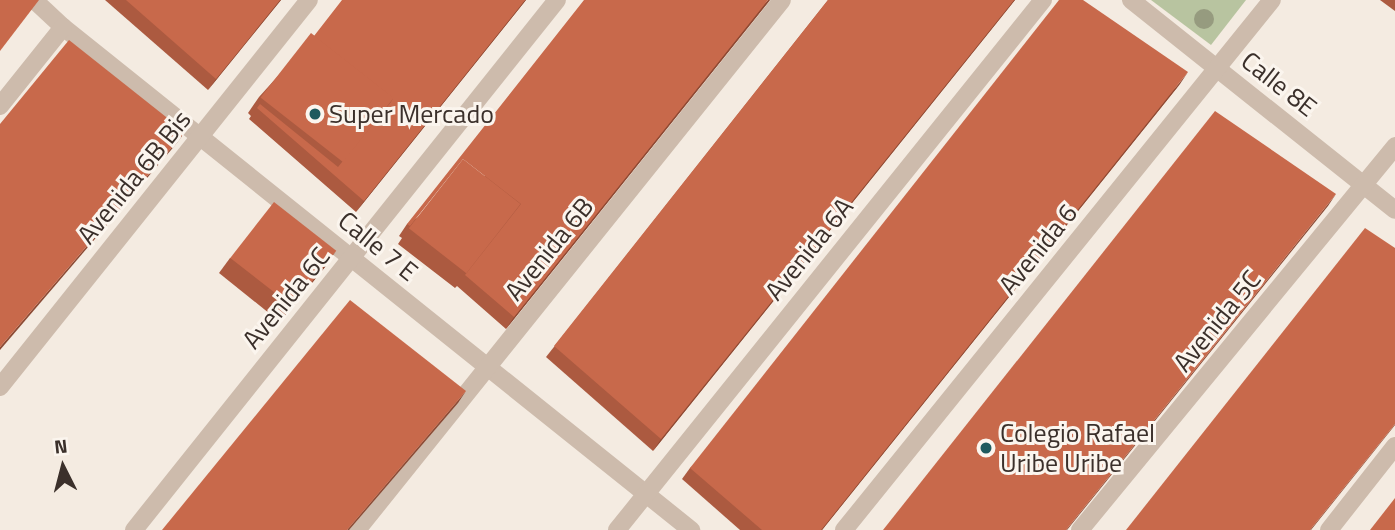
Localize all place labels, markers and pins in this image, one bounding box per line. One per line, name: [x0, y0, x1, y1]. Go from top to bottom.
place label: Super Mercado: [329, 98, 494, 130]
marker: Super Mercado: [307, 106, 323, 122]
place label: Colegio Rafael Uribe Uribe: [1000, 417, 1155, 478]
marker: Colegio Rafael Uribe Uribe: [978, 440, 994, 456]

